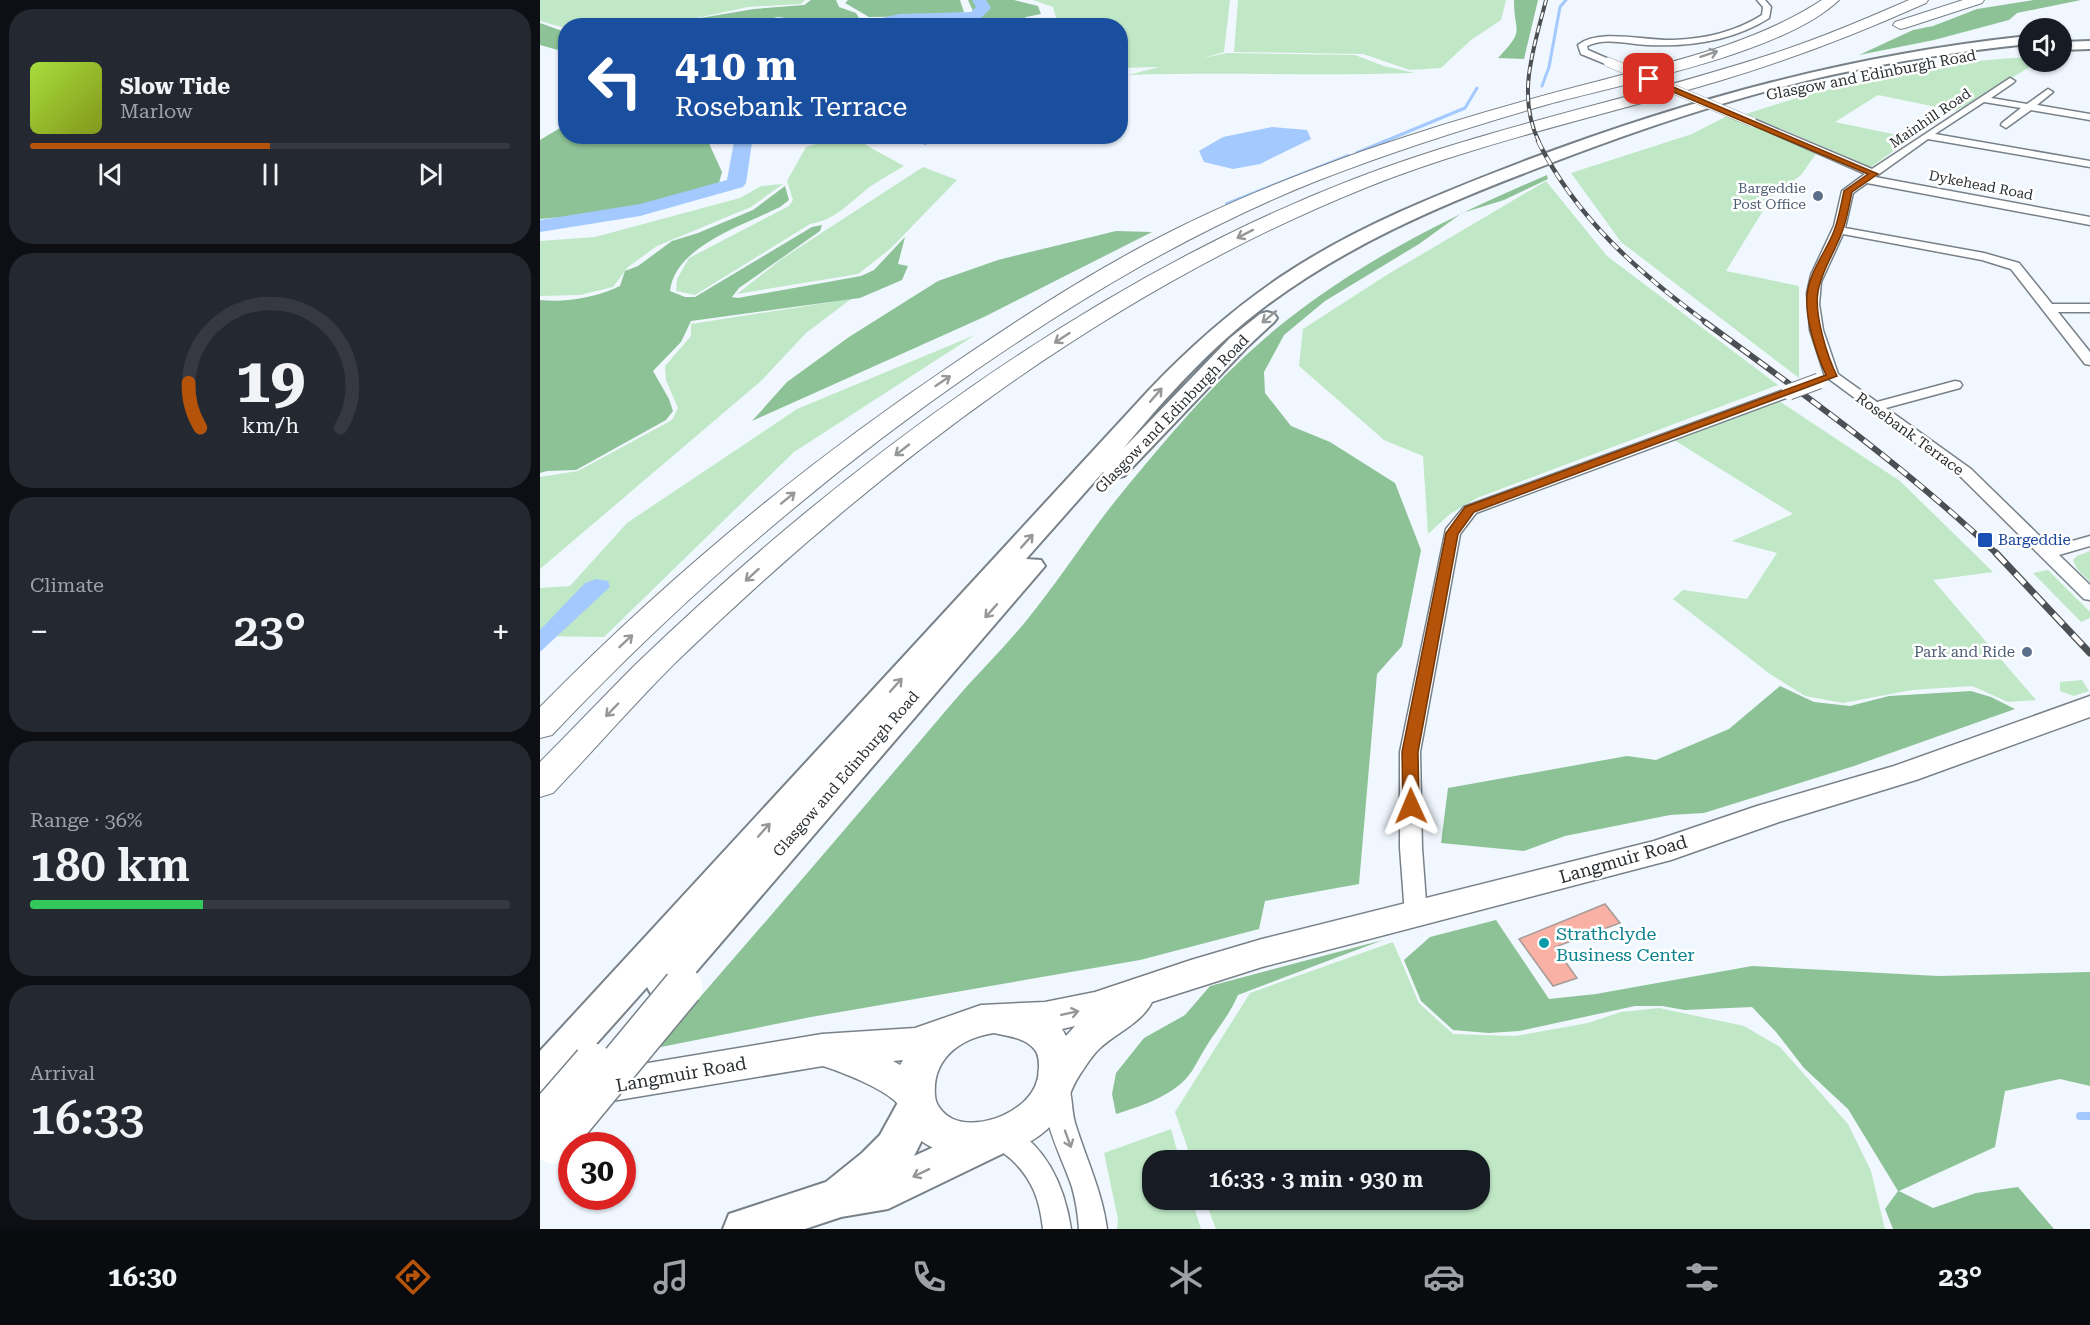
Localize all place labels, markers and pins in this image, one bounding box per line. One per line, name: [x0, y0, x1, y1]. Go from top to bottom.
pin: [1623, 53, 1674, 104]
place label: Bargeddie Post Office: [1733, 180, 1806, 212]
marker: Bargeddie Post Office: [1811, 189, 1825, 203]
marker: Bargeddie: [1976, 531, 1994, 549]
place label: Bargeddie: [1998, 531, 2071, 549]
place label: Park and Ride: [1914, 643, 2015, 661]
marker: Park and Ride: [2020, 645, 2034, 659]
place label: Strathclyde Business Center: [1556, 923, 1695, 965]
marker: Strathclyde Business Center: [1537, 936, 1551, 950]

